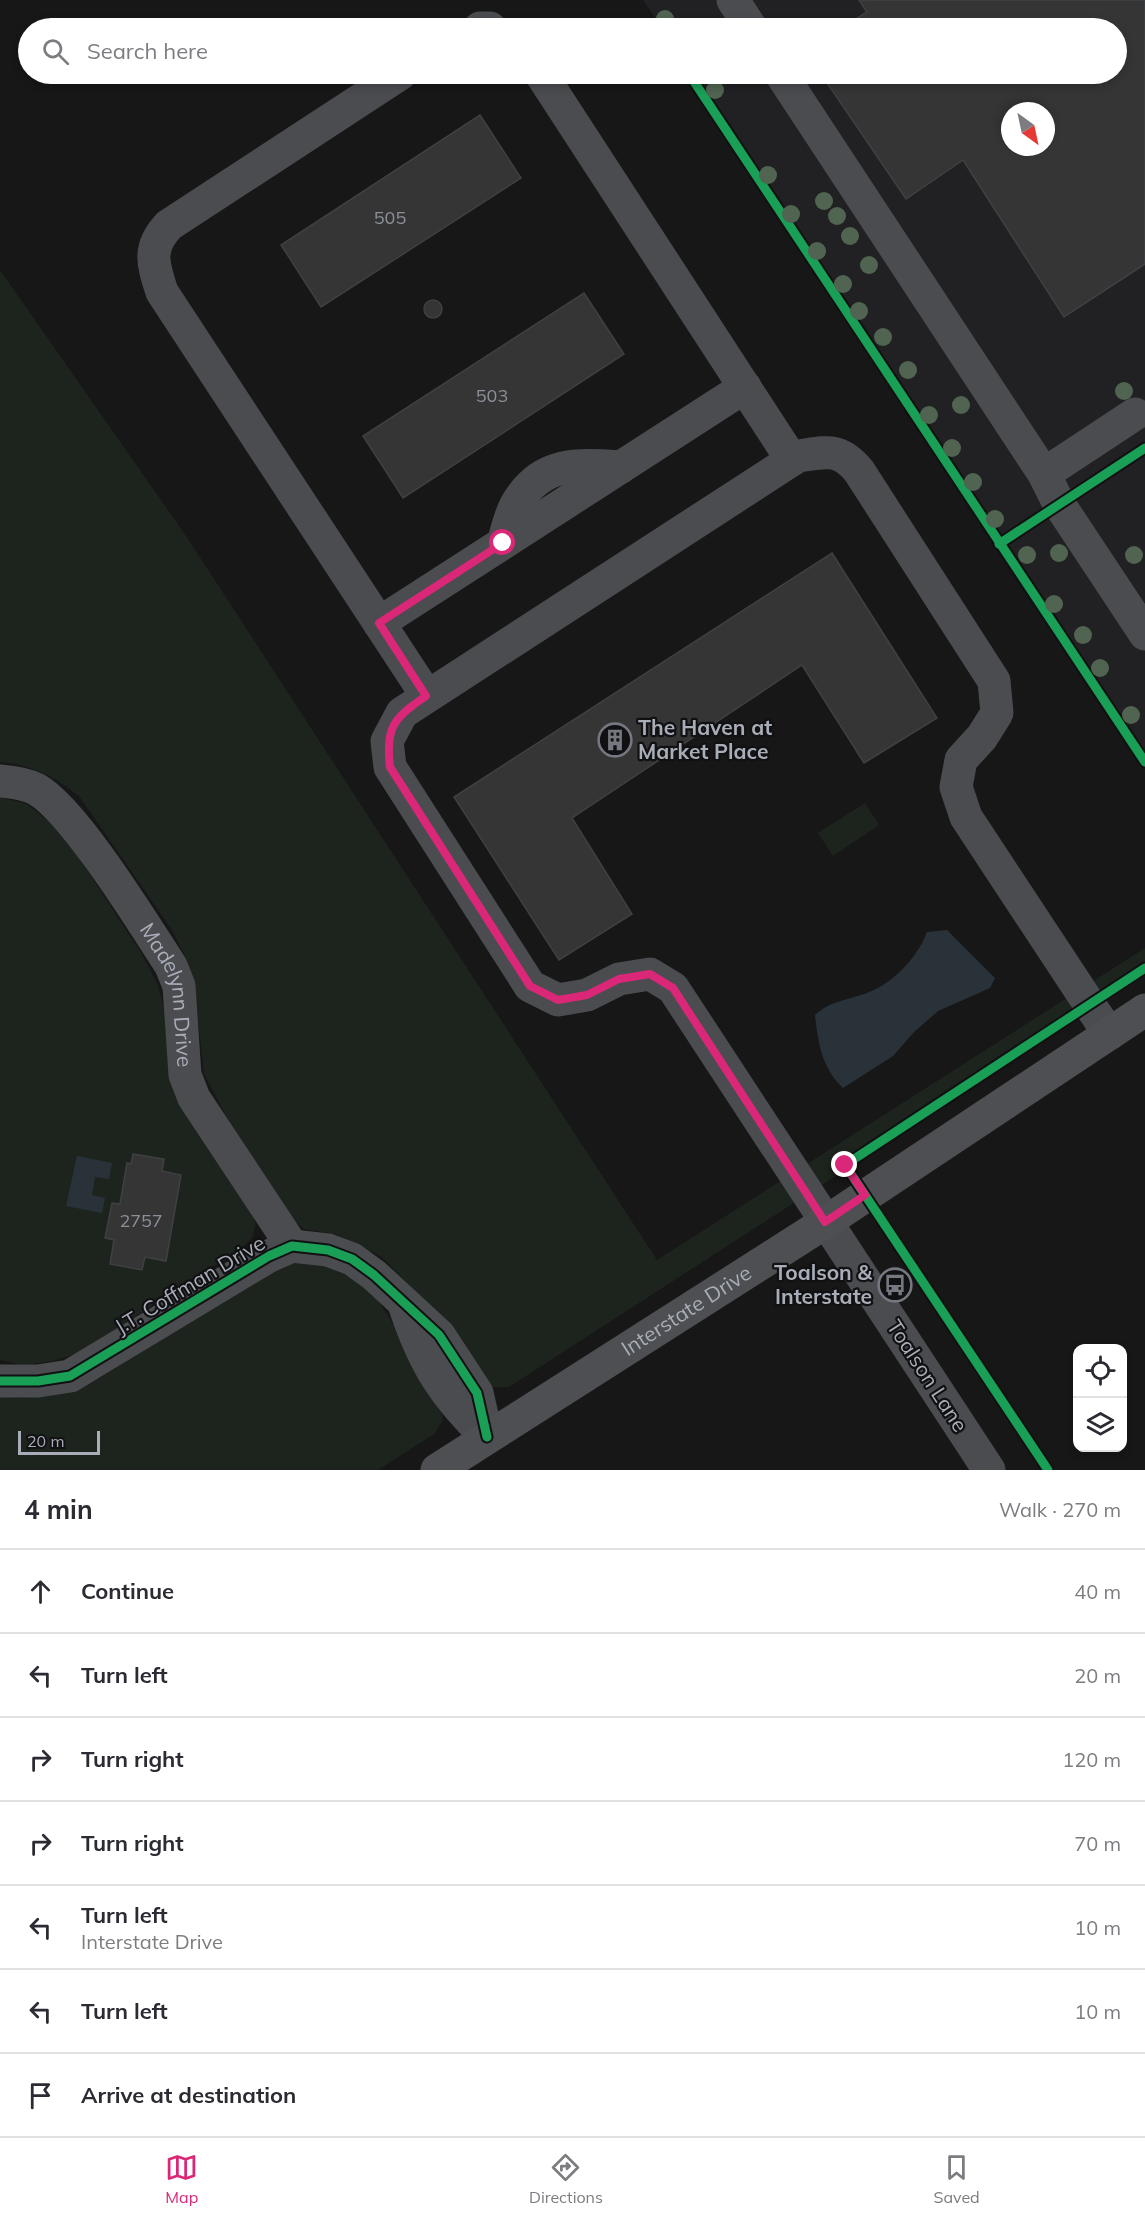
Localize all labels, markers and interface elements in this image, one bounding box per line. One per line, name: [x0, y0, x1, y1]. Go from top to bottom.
search box: [18, 18, 1127, 84]
icon: search: [39, 35, 72, 68]
text: Search here: [87, 37, 208, 65]
north arrow: [1001, 102, 1055, 156]
house number: 505: [374, 206, 406, 229]
house number: 503: [476, 384, 508, 407]
route start: [489, 529, 515, 555]
place label: The Haven at Market Place: [638, 714, 772, 764]
building icon: The Haven at Market Place: [597, 722, 633, 758]
street label: Madelynn Drive: [135, 918, 198, 1068]
route end: [831, 1151, 857, 1177]
house number: 2757: [119, 1209, 163, 1232]
street label: J.T. Coffman Drive: [110, 1229, 269, 1339]
street label: Interstate Drive: [616, 1259, 756, 1361]
place label: Toalson & Interstate: [774, 1259, 873, 1309]
bus stop icon: Toalson & Interstate: [877, 1267, 913, 1303]
street label: Toalson Lane: [882, 1314, 974, 1436]
map controls: [1073, 1344, 1127, 1452]
button: locate: [1073, 1344, 1127, 1398]
button: layers: [1073, 1398, 1127, 1452]
scale bar: [18, 1428, 100, 1456]
text: 20 m: [27, 1431, 64, 1451]
text: 4 min: [24, 1493, 93, 1526]
text: Walk · 270 m: [999, 1497, 1121, 1522]
icon: ahead: [24, 1575, 57, 1608]
text: Continue: [81, 1577, 174, 1605]
text: 40 m: [1074, 1579, 1121, 1604]
icon: left: [24, 1659, 57, 1692]
text: Turn left: [81, 1661, 168, 1689]
text: 20 m: [1074, 1663, 1121, 1688]
icon: right: [24, 1743, 57, 1776]
text: Turn right: [81, 1745, 184, 1773]
text: 120 m: [1062, 1747, 1121, 1772]
icon: right: [24, 1827, 57, 1860]
text: Turn right: [81, 1829, 184, 1857]
text: 70 m: [1074, 1831, 1121, 1856]
text: Turn left: [81, 1901, 168, 1929]
icon: left: [24, 1911, 57, 1944]
text: 10 m: [1074, 1915, 1121, 1940]
text: Interstate Drive: [81, 1929, 223, 1954]
icon: left: [24, 1995, 57, 2028]
text: Turn left: [81, 1997, 168, 2025]
text: 10 m: [1074, 1999, 1121, 2024]
icon: arrive: [24, 2079, 57, 2112]
text: Arrive at destination: [81, 2081, 296, 2109]
tab: Map: [165, 2151, 198, 2207]
tab: Directions: [529, 2151, 603, 2207]
tab: Saved: [934, 2151, 980, 2207]

